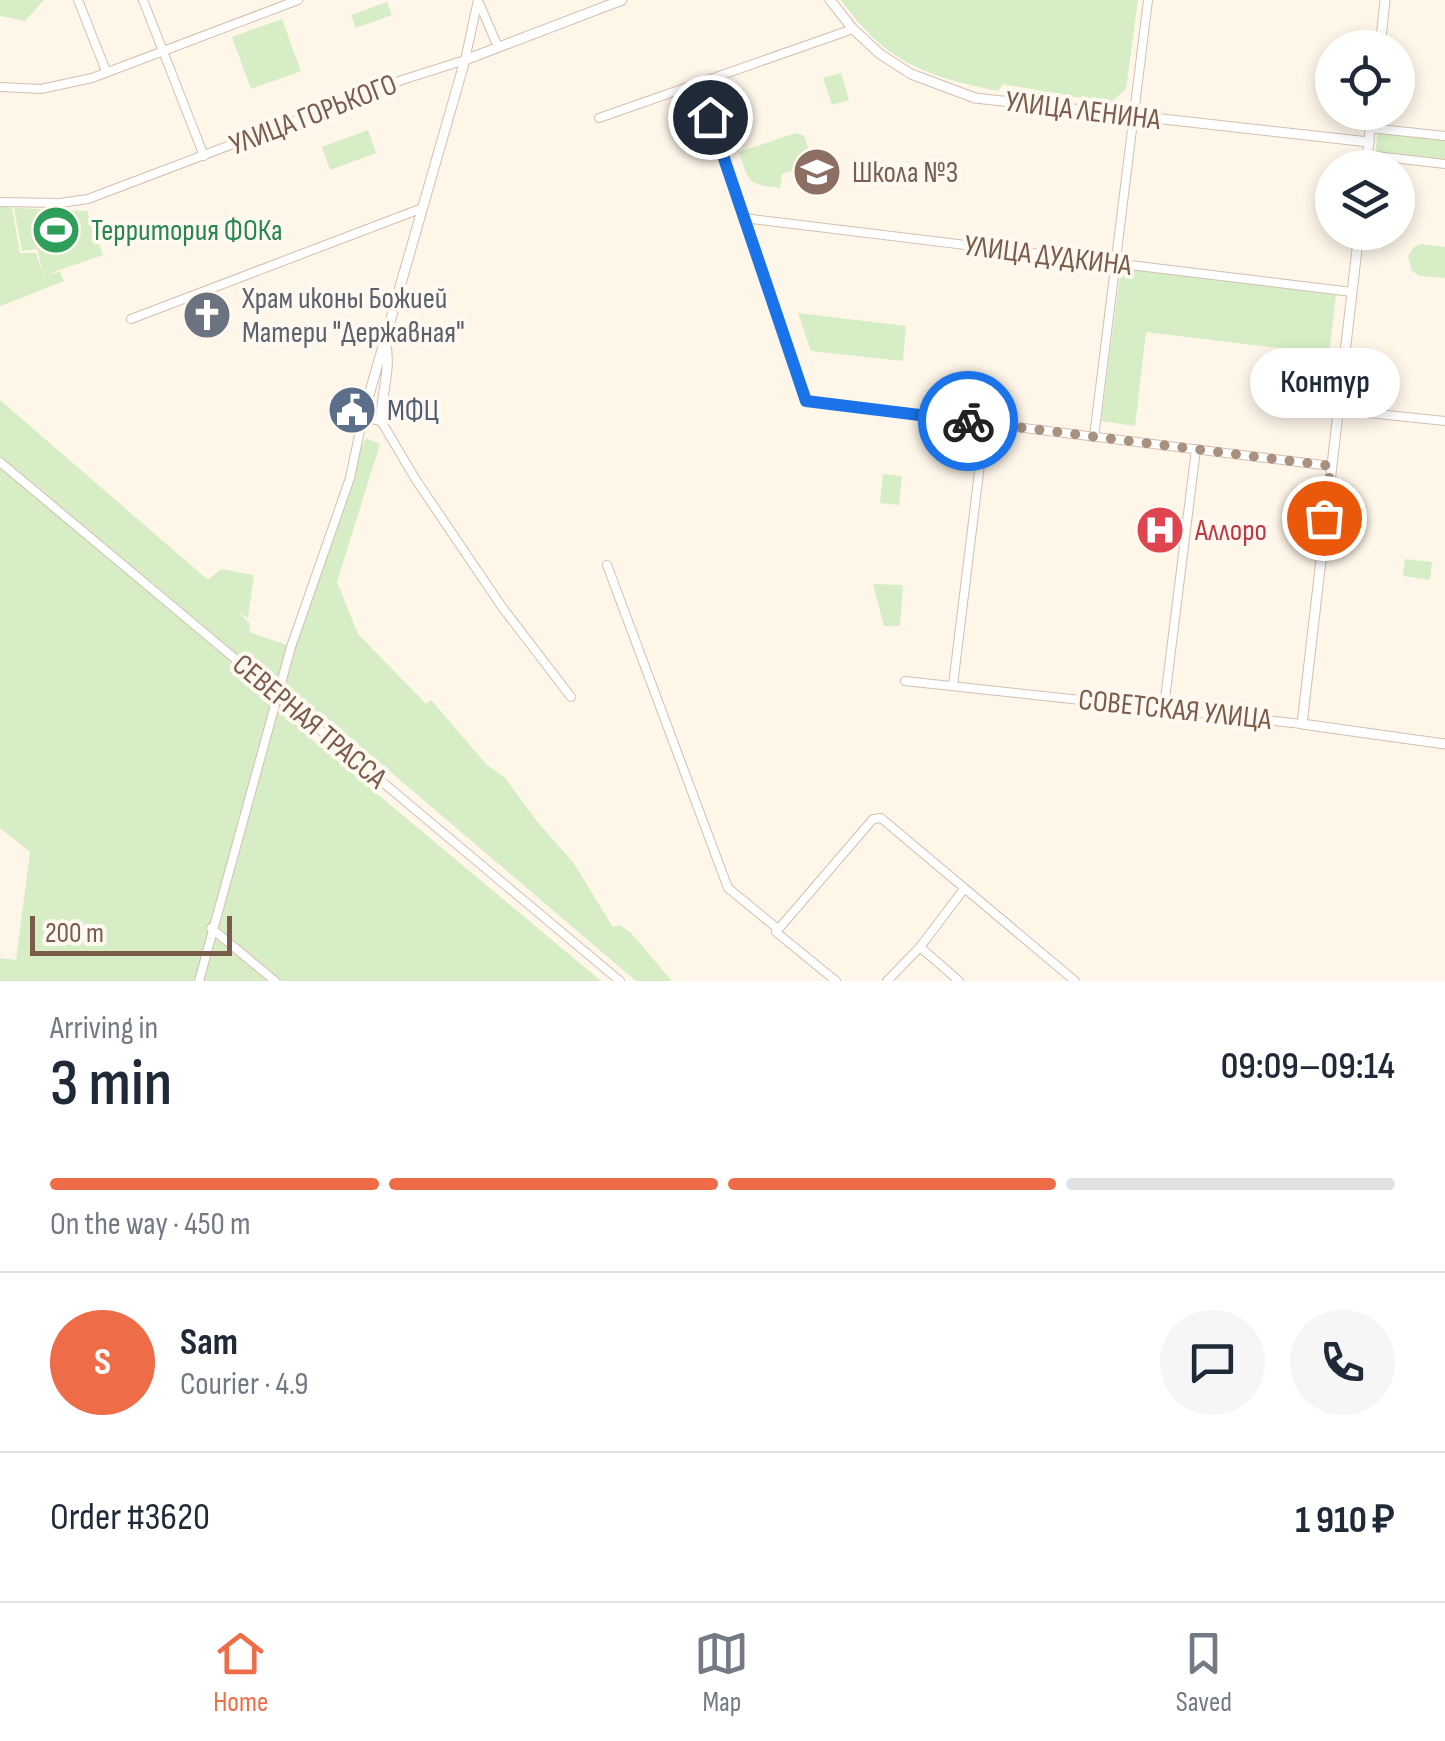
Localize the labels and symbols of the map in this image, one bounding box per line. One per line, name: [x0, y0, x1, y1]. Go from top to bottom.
street label: УЛИЦА ГОРЬКОГО: [225, 67, 402, 163]
pin: [668, 75, 753, 160]
street label: УЛИЦА ЛЕНИНА: [1003, 84, 1163, 138]
school or university icon: Школа №3: [791, 146, 843, 198]
place label: Школа №3: [852, 155, 958, 191]
sports icon: Территория ФОКа: [30, 204, 82, 256]
place label: Территория ФОКа: [91, 213, 283, 249]
street label: УЛИЦА ДУДКИНА: [962, 228, 1134, 284]
place label: Храм иконы Божией Матери "Державная": [241, 281, 465, 351]
church icon: Храм иконы Божией Матери "Державная": [181, 289, 233, 341]
callout: Контур: [1249, 348, 1399, 418]
courier: [918, 371, 1018, 471]
public building icon: МФЦ: [326, 384, 378, 436]
place label: МФЦ: [387, 393, 439, 429]
pin: [1282, 476, 1367, 561]
hospital icon: Аллоро: [1134, 504, 1186, 556]
place label: Аллоро: [1194, 513, 1267, 549]
street label: СЕВЕРНАЯ ТРАССА: [225, 647, 394, 797]
street label: СОВЕТСКАЯ УЛИЦА: [1077, 682, 1273, 738]
scale bar: [30, 911, 232, 956]

